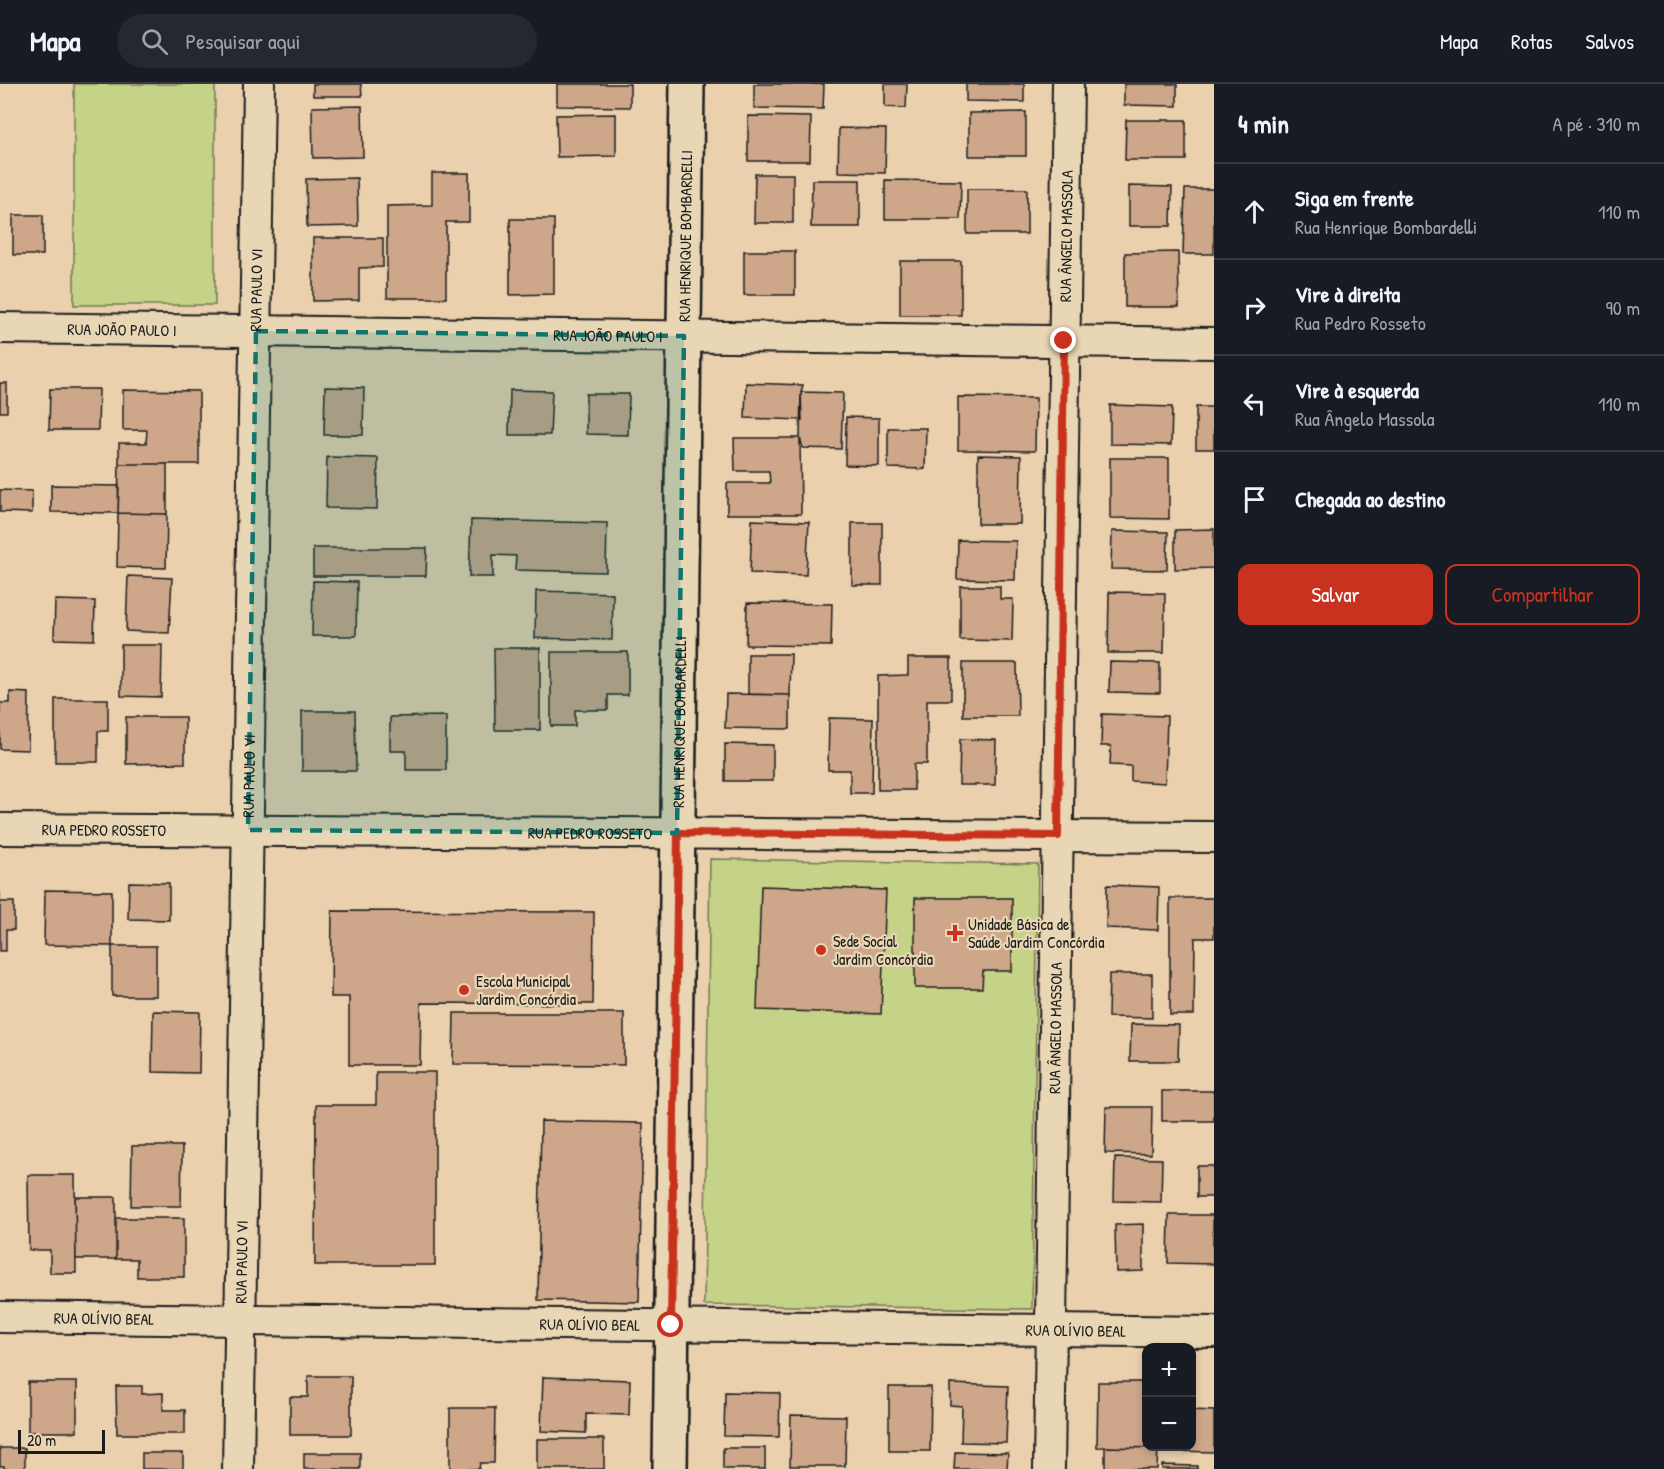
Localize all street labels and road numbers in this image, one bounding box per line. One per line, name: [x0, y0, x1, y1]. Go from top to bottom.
street label: RUA HENRIQUE BOMBARDELLI: [673, 150, 697, 322]
street label: RUA ÂNGELO MASSOLA: [1054, 170, 1078, 302]
street label: RUA PAULO VI: [244, 248, 268, 332]
street label: RUA JOÃO PAULO I: [67, 318, 177, 341]
street label: RUA JOÃO PAULO I: [553, 324, 663, 347]
street label: RUA HENRIQUE BOMBARDELLI: [667, 636, 691, 808]
street label: RUA PAULO VI: [237, 734, 260, 818]
street label: RUA PEDRO ROSSETO: [42, 818, 166, 841]
street label: RUA PEDRO ROSSETO: [528, 821, 652, 844]
street label: RUA ÂNGELO MASSOLA: [1043, 962, 1067, 1094]
street label: RUA PAULO VI: [230, 1220, 253, 1304]
street label: RUA OLÍVIO BEAL: [54, 1307, 154, 1330]
street label: RUA OLÍVIO BEAL: [540, 1313, 640, 1336]
street label: RUA OLÍVIO BEAL: [1026, 1319, 1126, 1342]

